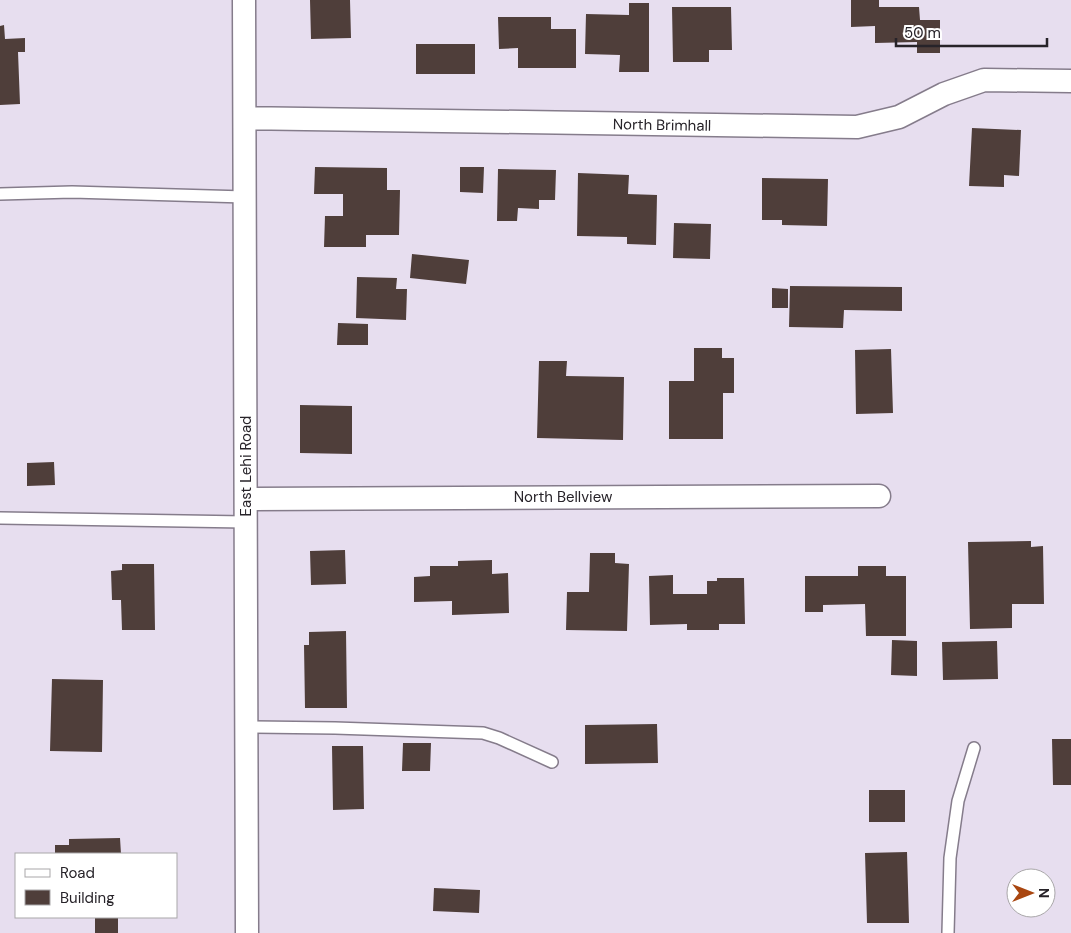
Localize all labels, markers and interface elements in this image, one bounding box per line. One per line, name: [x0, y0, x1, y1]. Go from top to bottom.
scale bar: [896, 15, 1047, 47]
text: 50 m: [904, 23, 941, 43]
street label: North Brimhall: [613, 114, 711, 136]
street label: East Lehi Road: [236, 416, 256, 516]
street label: North Bellview: [514, 487, 613, 507]
legend: [15, 853, 178, 918]
text: Road: [60, 863, 95, 883]
north arrow: [1006, 868, 1056, 918]
text: Building: [60, 888, 115, 908]
text: N: [1035, 888, 1053, 898]

